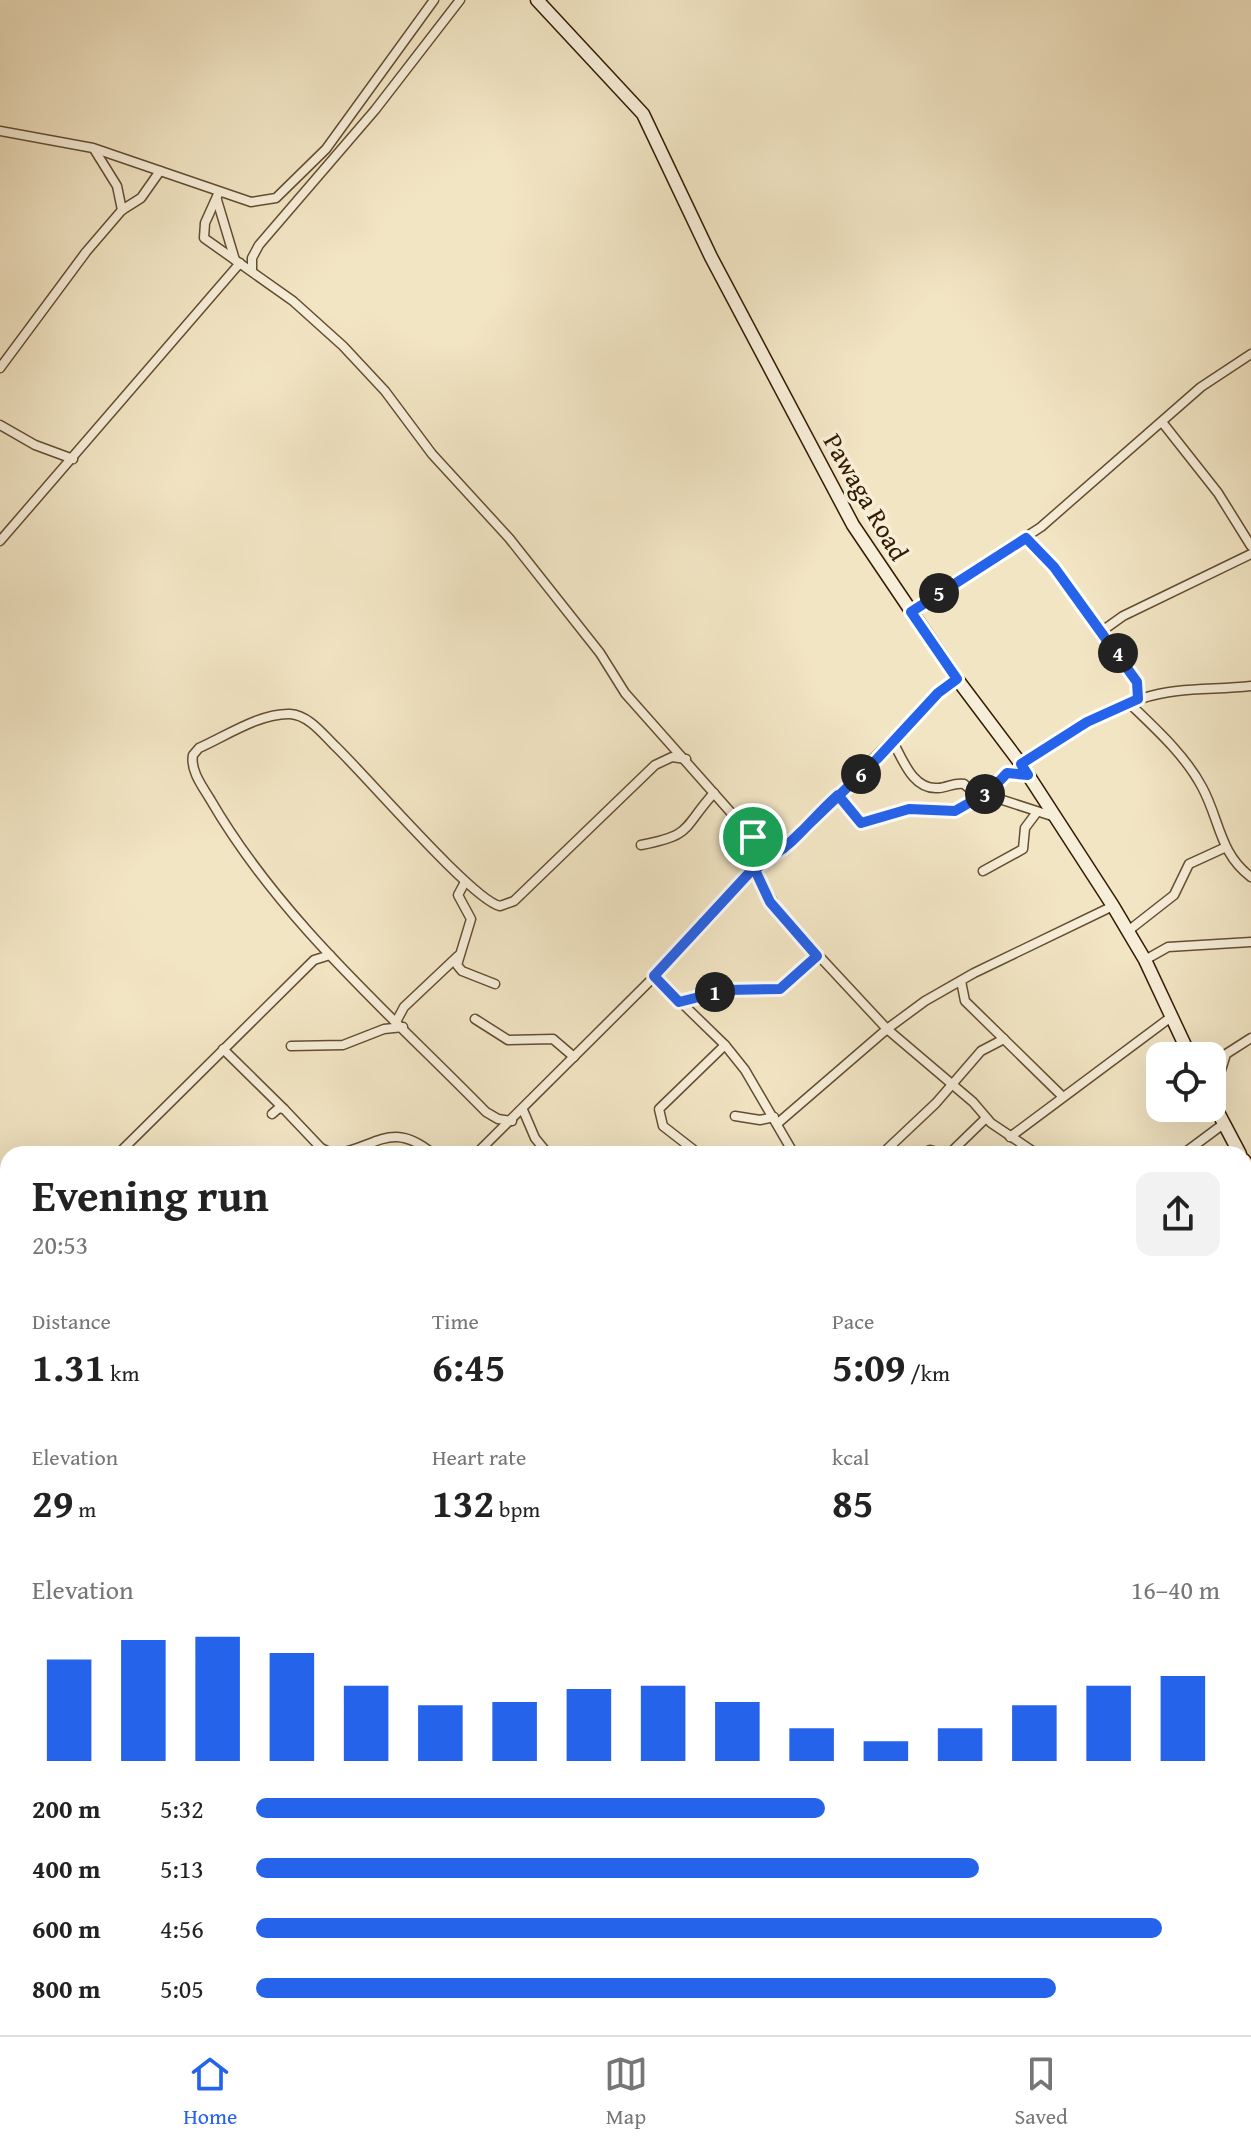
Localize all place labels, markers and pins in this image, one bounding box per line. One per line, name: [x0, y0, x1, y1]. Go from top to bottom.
pin: 5: [919, 573, 959, 613]
pin: 4: [1098, 633, 1138, 673]
pin: 6: [841, 754, 881, 794]
pin: 3: [965, 774, 1005, 814]
pin: [719, 803, 787, 871]
pin: 1: [695, 972, 735, 1012]

